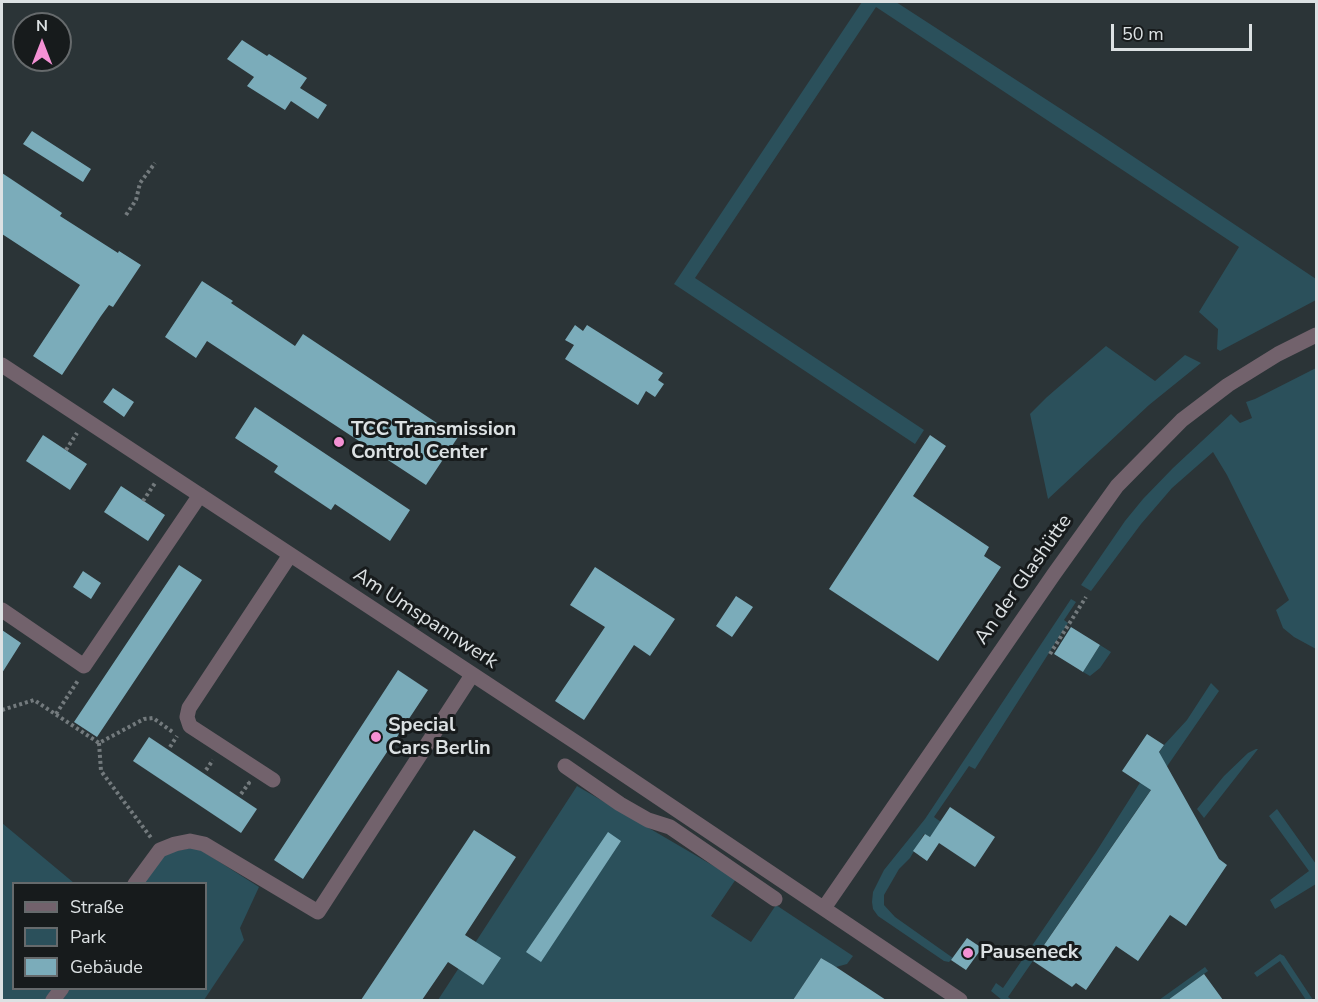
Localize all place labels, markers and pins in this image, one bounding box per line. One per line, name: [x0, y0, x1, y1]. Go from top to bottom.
place label: TCC Transmission Control Center: [351, 418, 516, 465]
marker: TCC Transmission Control Center: [332, 435, 346, 449]
place label: Special Cars Berlin: [388, 714, 491, 761]
marker: Special Cars Berlin: [369, 730, 383, 744]
place label: Pauseneck: [980, 941, 1078, 965]
marker: Pauseneck: [961, 946, 975, 960]

